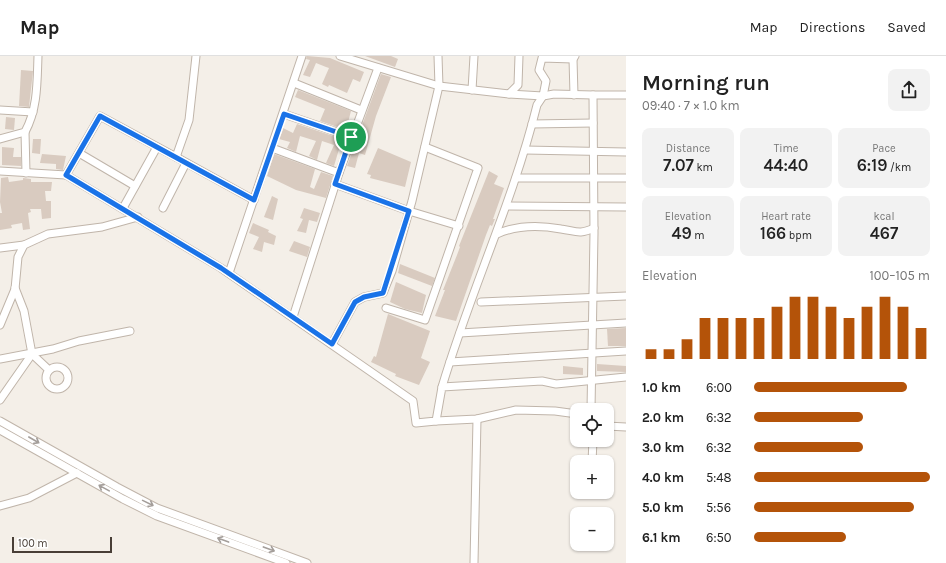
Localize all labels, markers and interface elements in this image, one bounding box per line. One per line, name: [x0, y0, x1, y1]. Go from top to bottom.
text: Map: [20, 17, 59, 39]
text: Map: [750, 19, 778, 36]
text: Directions: [800, 19, 865, 36]
text: Saved: [887, 19, 926, 36]
button: share: [888, 69, 930, 111]
text: Morning run: [642, 70, 770, 96]
text: 09:40 · 7 × 1.0 km: [642, 98, 740, 113]
pin: [334, 120, 368, 154]
icon: arrive: [340, 126, 362, 148]
text: Distance: [666, 142, 710, 155]
text: Time: [774, 142, 798, 155]
text: Pace: [872, 142, 896, 155]
text: 7.07: [663, 155, 694, 175]
text: 44:40: [764, 155, 808, 175]
text: 6:19: [857, 155, 887, 175]
text: km: [694, 161, 713, 174]
text: /km: [887, 161, 911, 174]
text: Elevation: [665, 210, 711, 223]
text: Heart rate: [761, 210, 811, 223]
text: kcal: [873, 210, 895, 223]
text: 49: [671, 223, 692, 243]
text: 166: [760, 223, 786, 243]
text: 467: [870, 223, 898, 243]
text: m: [692, 229, 705, 242]
text: bpm: [786, 229, 812, 242]
text: Elevation: [642, 268, 697, 283]
text: 100–105 m: [870, 268, 930, 283]
text: 1.0 km: [642, 380, 681, 395]
text: 6:00: [706, 380, 732, 395]
map controls: [570, 403, 614, 551]
button: locate: [570, 403, 614, 447]
text: 2.0 km: [642, 410, 684, 425]
text: 6:32: [706, 410, 732, 425]
one-way arrow: [28, 437, 40, 445]
text: 3.0 km: [642, 440, 684, 455]
text: 6:32: [706, 440, 732, 455]
button: +: [570, 455, 614, 499]
text: 4.0 km: [642, 470, 684, 485]
text: 5:48: [706, 470, 732, 485]
one-way arrow: [98, 484, 110, 491]
one-way arrow: [142, 500, 154, 507]
text: 5.0 km: [642, 500, 684, 515]
text: 5:56: [706, 500, 731, 515]
button: −: [570, 507, 614, 551]
text: 6.1 km: [642, 530, 681, 545]
text: 6:50: [706, 530, 732, 545]
scale bar: [12, 535, 112, 554]
one-way arrow: [217, 536, 229, 544]
text: 100 m: [18, 537, 48, 550]
one-way arrow: [263, 546, 275, 554]

